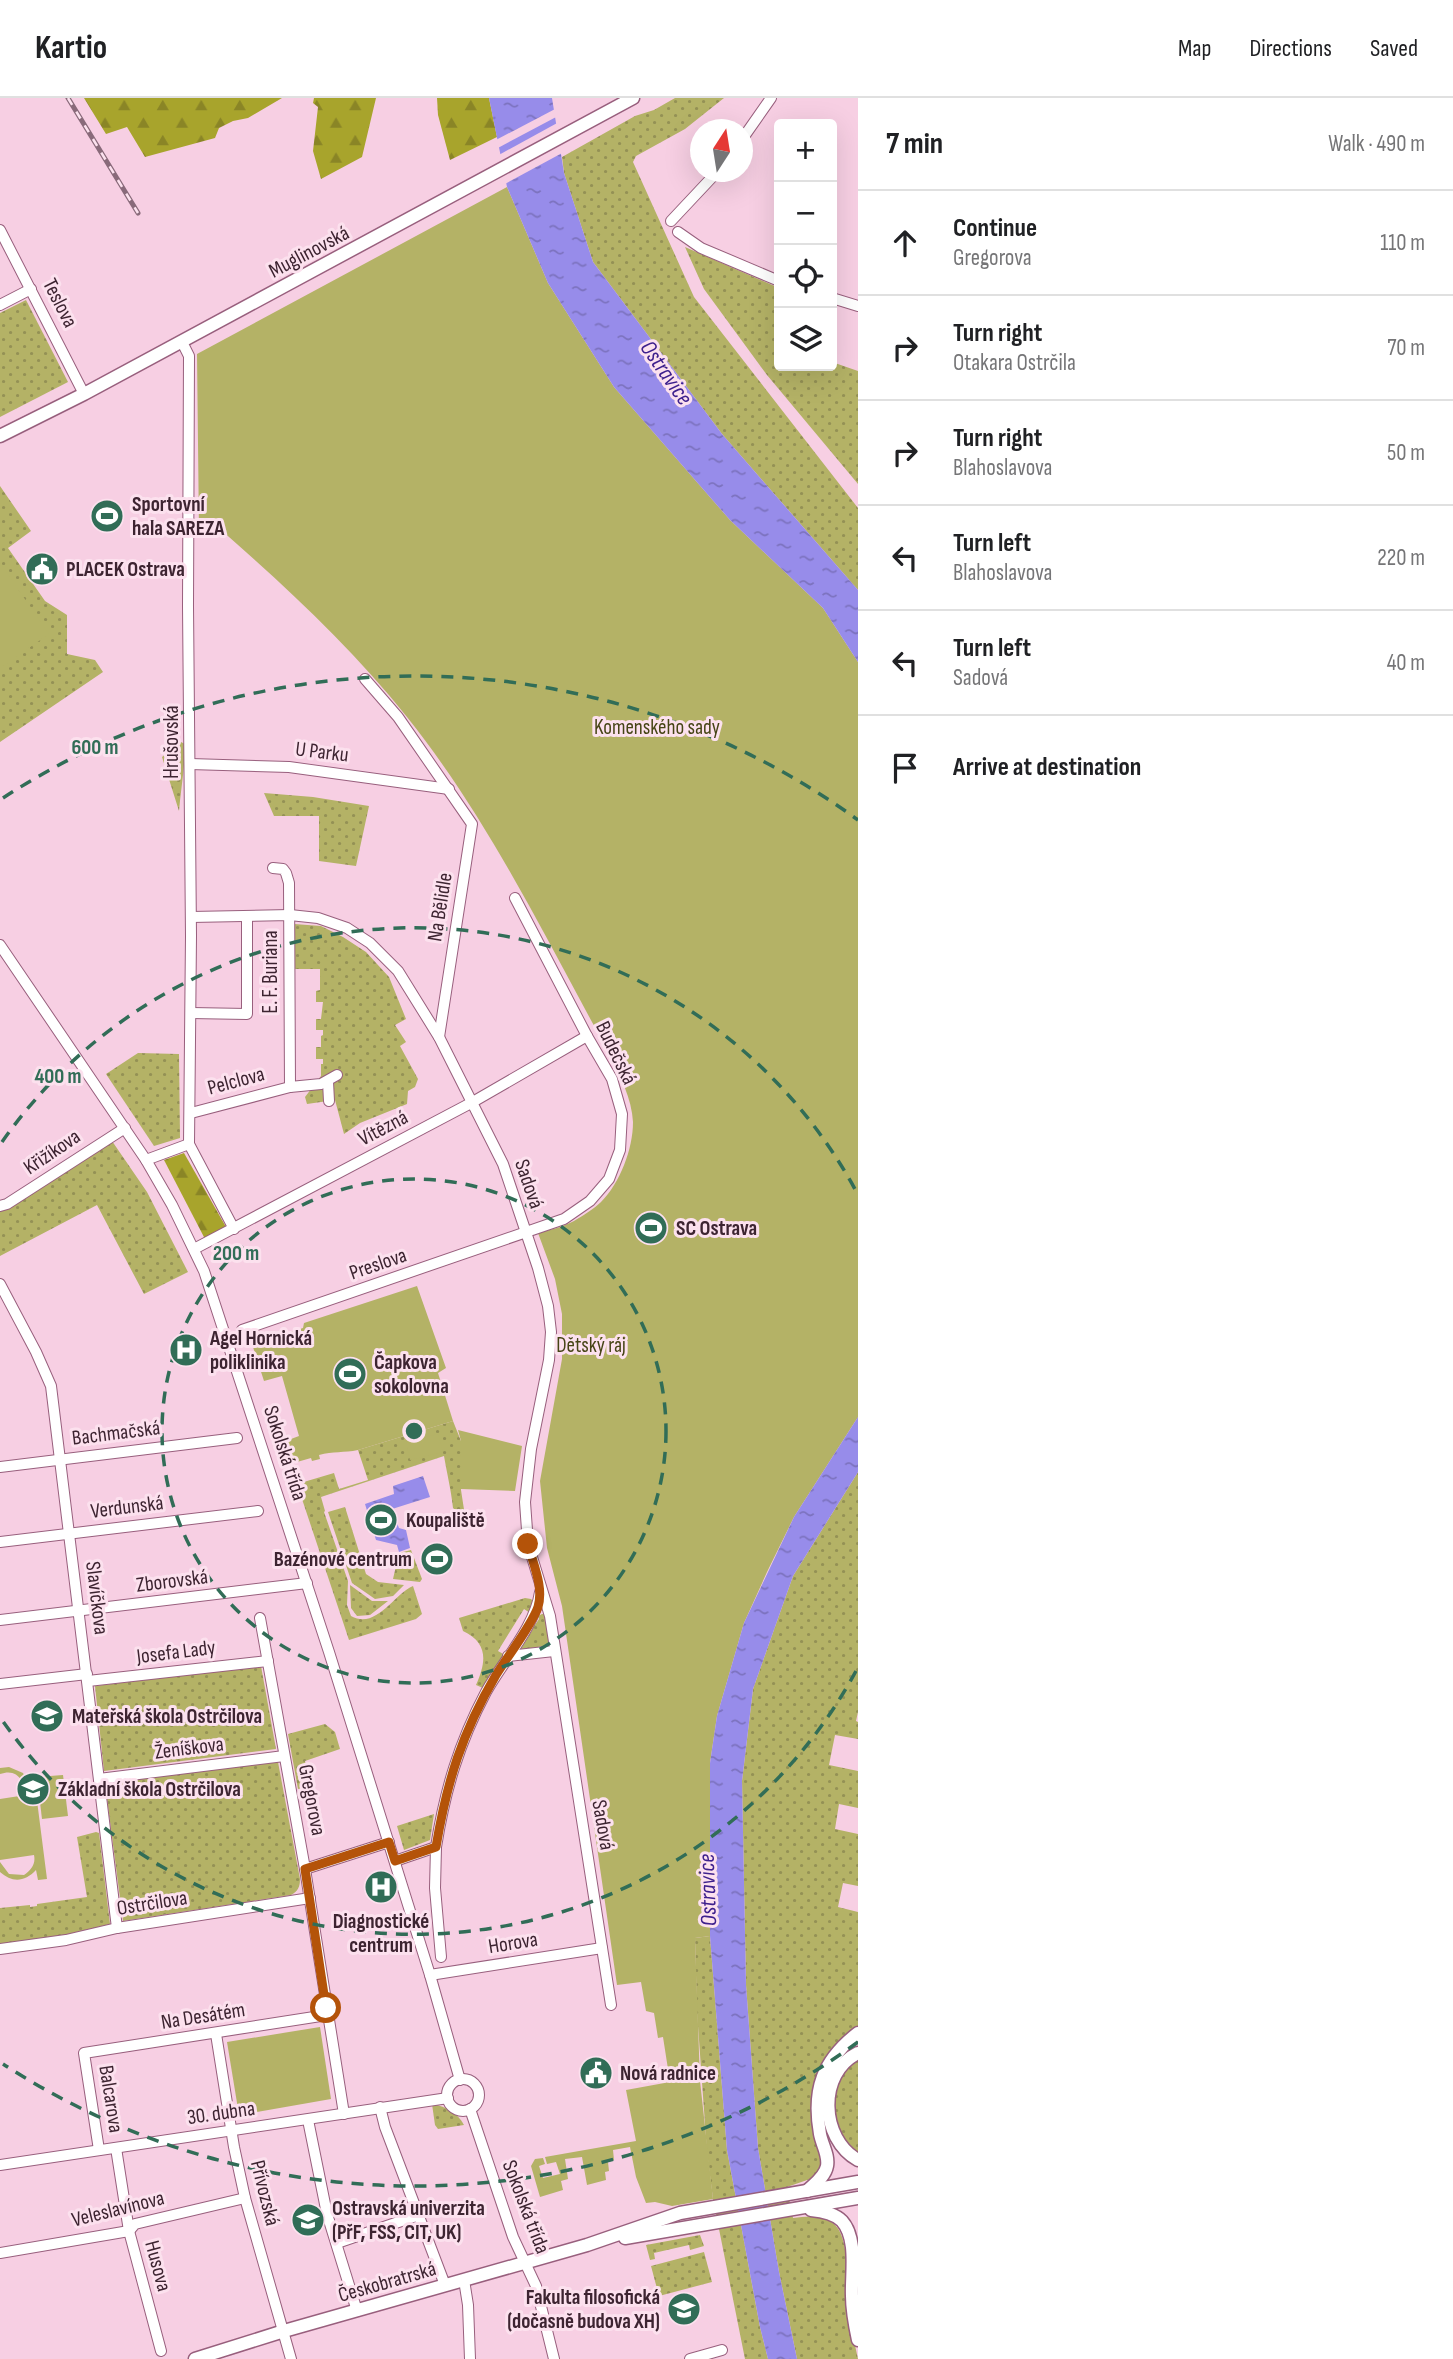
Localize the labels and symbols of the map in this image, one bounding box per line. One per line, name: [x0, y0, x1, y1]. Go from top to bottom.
north arrow: [690, 119, 753, 182]
street label: Muglinovská: [265, 220, 353, 284]
street label: Teslova: [37, 274, 83, 332]
water label: Ostravice: [634, 335, 698, 411]
place label: Sportovní hala SAREZA: [132, 492, 225, 541]
sports icon: Sportovní hala SAREZA: [88, 497, 126, 535]
public building icon: PLACEK Ostrava: [23, 550, 61, 588]
place label: PLACEK Ostrava: [66, 557, 185, 582]
street label: Hrušovská: [159, 705, 184, 779]
park label: Komenského sady: [594, 715, 720, 740]
text: 600 m: [71, 735, 119, 760]
street label: U Parku: [294, 736, 350, 768]
street label: Na Bělidle: [422, 871, 458, 943]
street label: E. F. Buriana: [258, 931, 283, 1014]
street label: Budečská: [590, 1017, 642, 1089]
street label: Pelclova: [205, 1061, 267, 1101]
text: 400 m: [35, 1064, 81, 1089]
street label: Vítězná: [354, 1105, 412, 1151]
street label: Křižíkova: [19, 1124, 85, 1180]
street label: Sadová: [509, 1156, 549, 1212]
sports icon: SC Ostrava: [632, 1209, 670, 1247]
place label: SC Ostrava: [676, 1216, 757, 1241]
text: 200 m: [213, 1241, 259, 1266]
street label: Preslova: [346, 1243, 410, 1285]
place label: Agel Hornická poliklinika: [209, 1326, 312, 1375]
hospital icon: Agel Hornická poliklinika: [167, 1331, 205, 1369]
park label: Dětský ráj: [556, 1333, 626, 1358]
place label: Čapkova sokolovna: [374, 1350, 449, 1399]
sports icon: Čapkova sokolovna: [331, 1355, 369, 1393]
street label: Sokolská třída: [258, 1403, 312, 1503]
street label: Bachmačská: [71, 1415, 161, 1451]
centre of rings: [402, 1419, 426, 1443]
street label: Verdunská: [89, 1490, 165, 1524]
sports icon: Koupaliště: [362, 1501, 400, 1539]
place label: Koupaliště: [406, 1508, 485, 1533]
route end: [512, 1528, 543, 1559]
sports icon: Bazénové centrum: [418, 1540, 456, 1578]
place label: Bazénové centrum: [274, 1547, 412, 1572]
street label: Slavíčkova: [80, 1560, 114, 1636]
street label: Zborovská: [135, 1564, 209, 1598]
street label: Josefa Lady: [134, 1635, 217, 1669]
school or university icon: Mateřská škola Ostrčilova: [28, 1697, 66, 1735]
place label: Mateřská škola Ostrčilova: [72, 1704, 262, 1729]
street label: Ženíškova: [153, 1731, 225, 1765]
street label: Gregorova: [293, 1762, 331, 1838]
school or university icon: Základní škola Ostrčilova: [14, 1770, 52, 1808]
place label: Základní škola Ostrčilova: [58, 1777, 241, 1802]
street label: Sadová: [586, 1798, 620, 1852]
water label: Ostravice: [693, 1853, 723, 1927]
hospital icon: Diagnostické centrum: [362, 1868, 400, 1906]
street label: Ostrčilova: [115, 1885, 189, 1921]
place label: Diagnostické centrum: [333, 1909, 429, 1958]
street label: Horova: [487, 1927, 539, 1959]
route start: [310, 1992, 341, 2023]
street label: Na Desátém: [159, 1997, 247, 2035]
public building icon: Nová radnice: [577, 2054, 615, 2092]
place label: Nová radnice: [620, 2061, 716, 2086]
street label: Balcarova: [93, 2064, 129, 2134]
street label: 30. dubna: [186, 2096, 256, 2130]
street label: Sokolská třída: [497, 2157, 555, 2257]
street label: Přívozská: [245, 2158, 285, 2228]
street label: Veleslavínova: [69, 2185, 167, 2233]
place label: Ostravská univerzita (PřF, FSS, CIT, UK): [332, 2196, 485, 2245]
school or university icon: Ostravská univerzita (PřF, FSS, CIT, UK): [289, 2201, 327, 2239]
street label: Husova: [139, 2238, 177, 2294]
street label: Českobratrská: [335, 2256, 439, 2308]
place label: Fakulta filosofická (dočasně budova XH): [507, 2285, 660, 2334]
school or university icon: Fakulta filosofická (dočasně budova XH): [665, 2290, 703, 2328]

